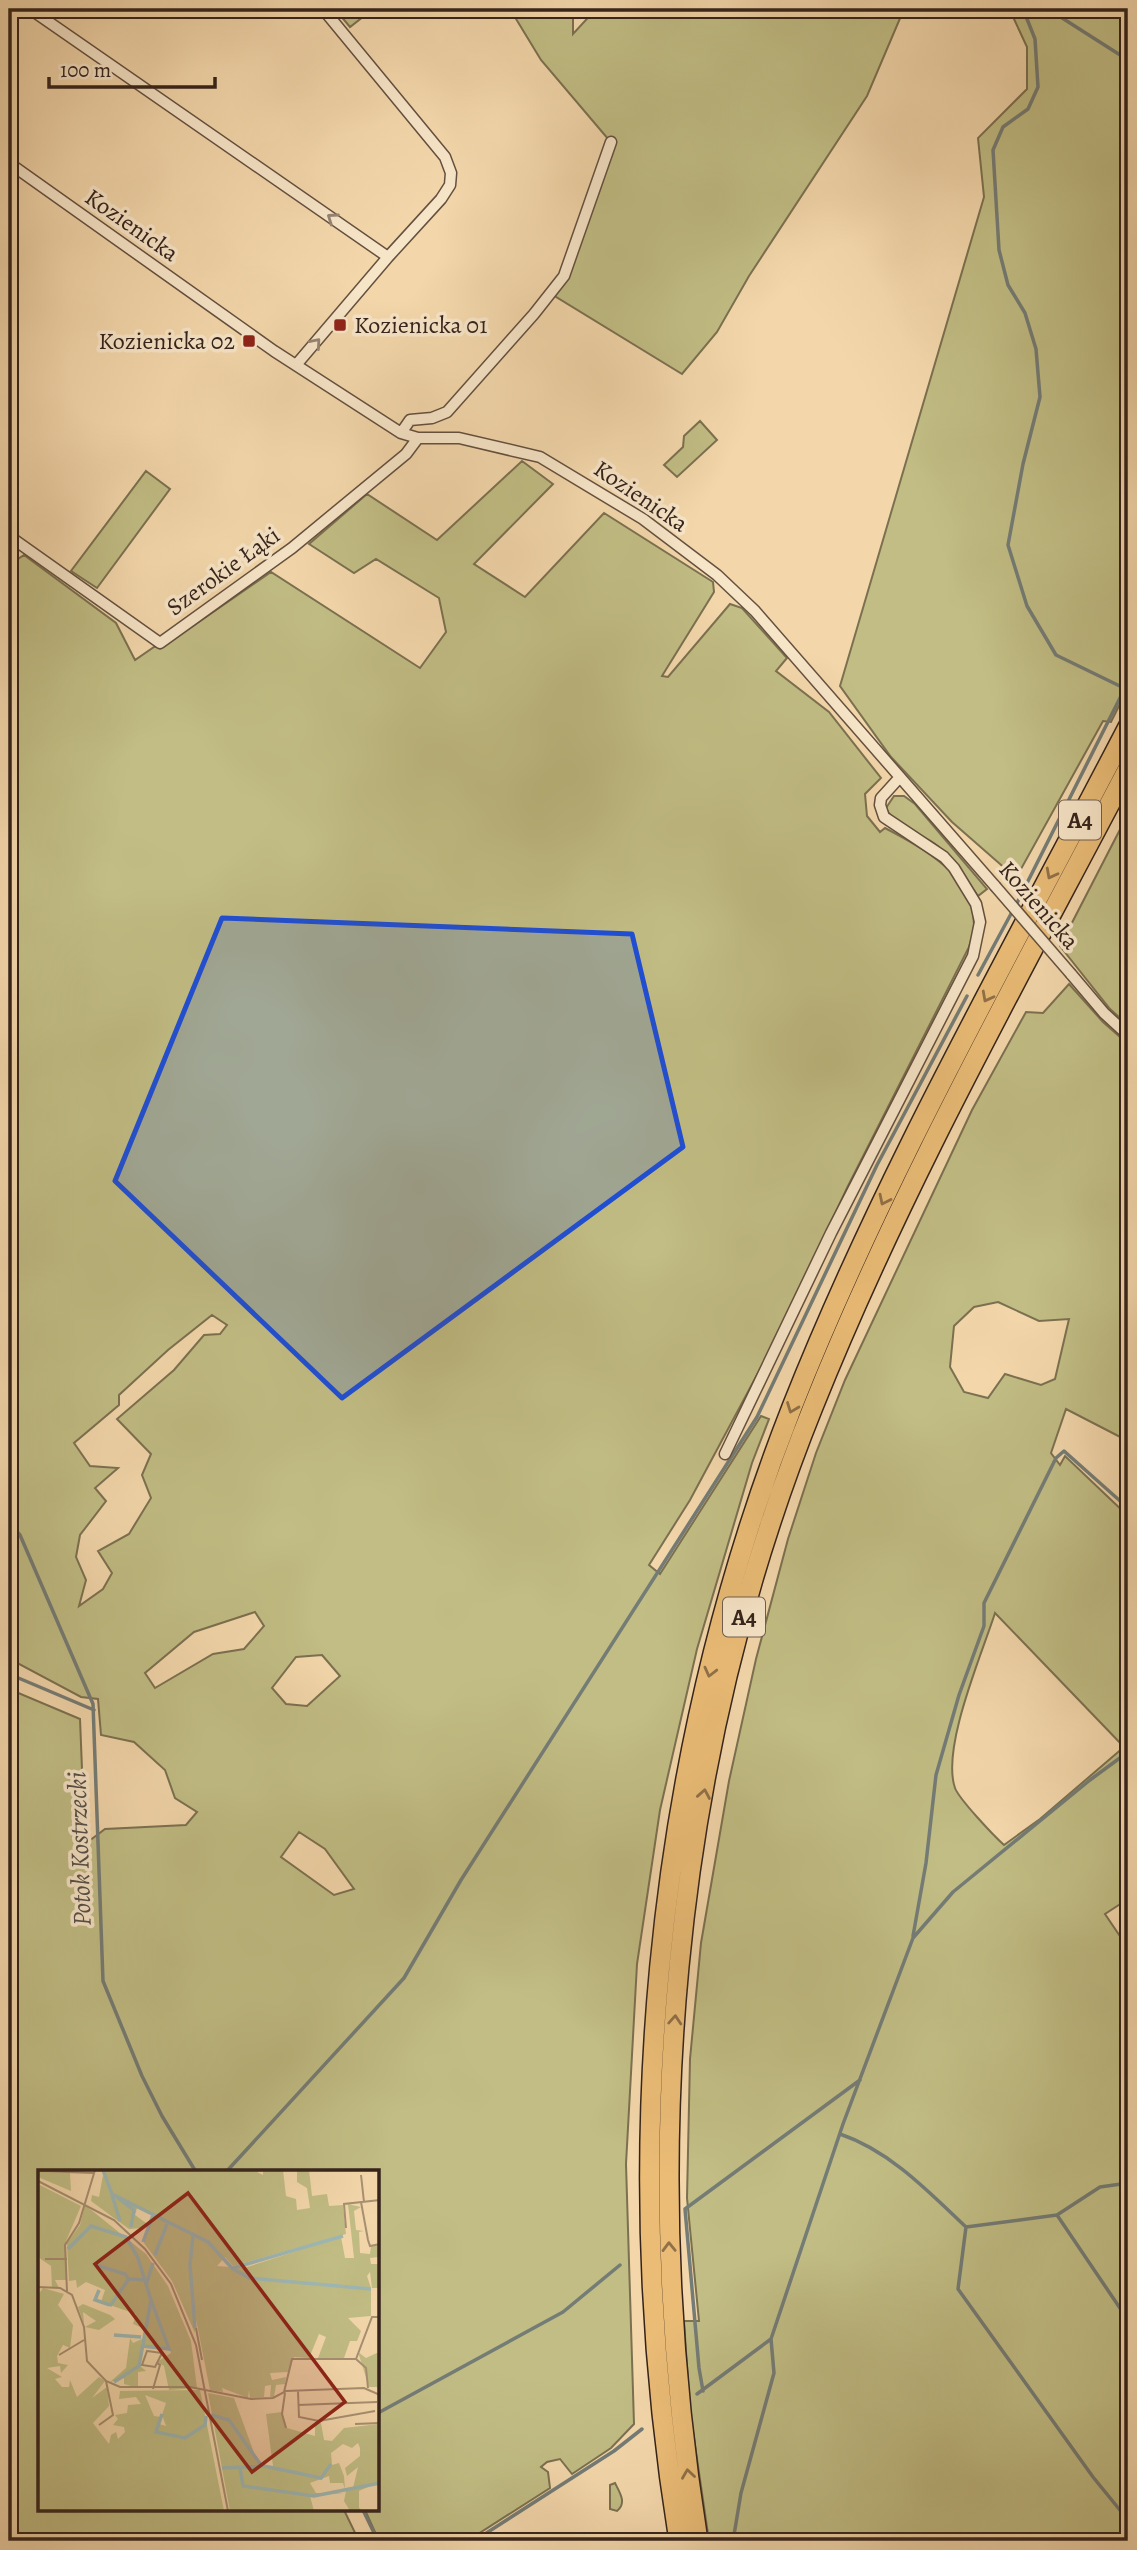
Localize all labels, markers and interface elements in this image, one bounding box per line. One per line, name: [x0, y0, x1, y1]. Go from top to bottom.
scale bar: [49, 46, 215, 90]
text: 100 m: [60, 56, 111, 84]
street label: Kozienicka: [79, 181, 186, 269]
one-way arrow: [326, 213, 339, 226]
place label: Kozienicka 01: [354, 309, 487, 341]
marker: Kozienicka 01: [332, 317, 348, 333]
place label: Kozienicka 02: [98, 325, 235, 357]
marker: Kozienicka 02: [241, 333, 257, 349]
one-way arrow: [308, 338, 320, 351]
street label: Kozienicka: [587, 453, 695, 540]
street label: Szerokie Łąki: [160, 519, 286, 623]
road number: A4: [1059, 800, 1101, 840]
street label: Kozienicka: [992, 854, 1087, 957]
one-way arrow: [1046, 867, 1060, 880]
one-way arrow: [982, 990, 996, 1002]
one-way arrow: [879, 1193, 893, 1205]
one-way arrow: [787, 1401, 801, 1413]
road number: A4: [723, 1598, 765, 1636]
one-way arrow: [704, 1666, 718, 1678]
water label: Potok Kostrzecki: [59, 1771, 100, 1927]
one-way arrow: [696, 1788, 711, 1800]
one-way arrow: [667, 2014, 682, 2025]
inset map: [38, 2170, 380, 2512]
one-way arrow: [661, 2241, 677, 2252]
one-way arrow: [681, 2468, 696, 2480]

